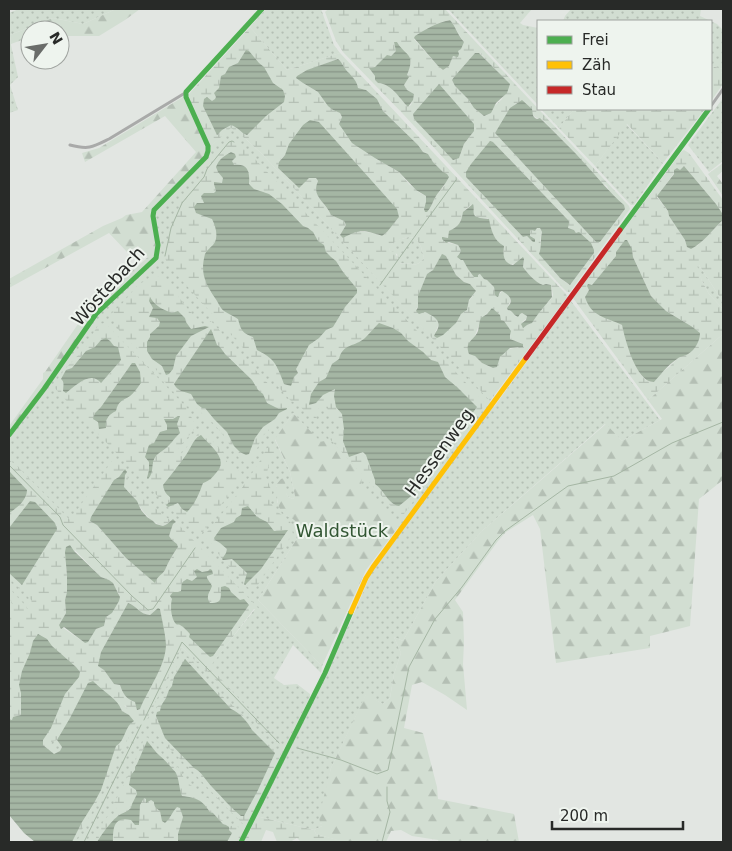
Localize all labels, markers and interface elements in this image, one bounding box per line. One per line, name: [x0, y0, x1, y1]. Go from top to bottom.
north arrow: [20, 20, 70, 70]
legend: [537, 20, 712, 110]
text: N: [46, 29, 66, 47]
text: Frei: [582, 31, 609, 49]
text: Zäh: [582, 56, 611, 74]
text: Stau: [582, 81, 616, 99]
street label: Wöstebach: [67, 242, 149, 330]
street label: Hessenweg: [400, 404, 478, 500]
park label: Waldstück: [296, 520, 389, 541]
scale bar: [552, 798, 683, 830]
text: 200 m: [560, 807, 608, 825]

